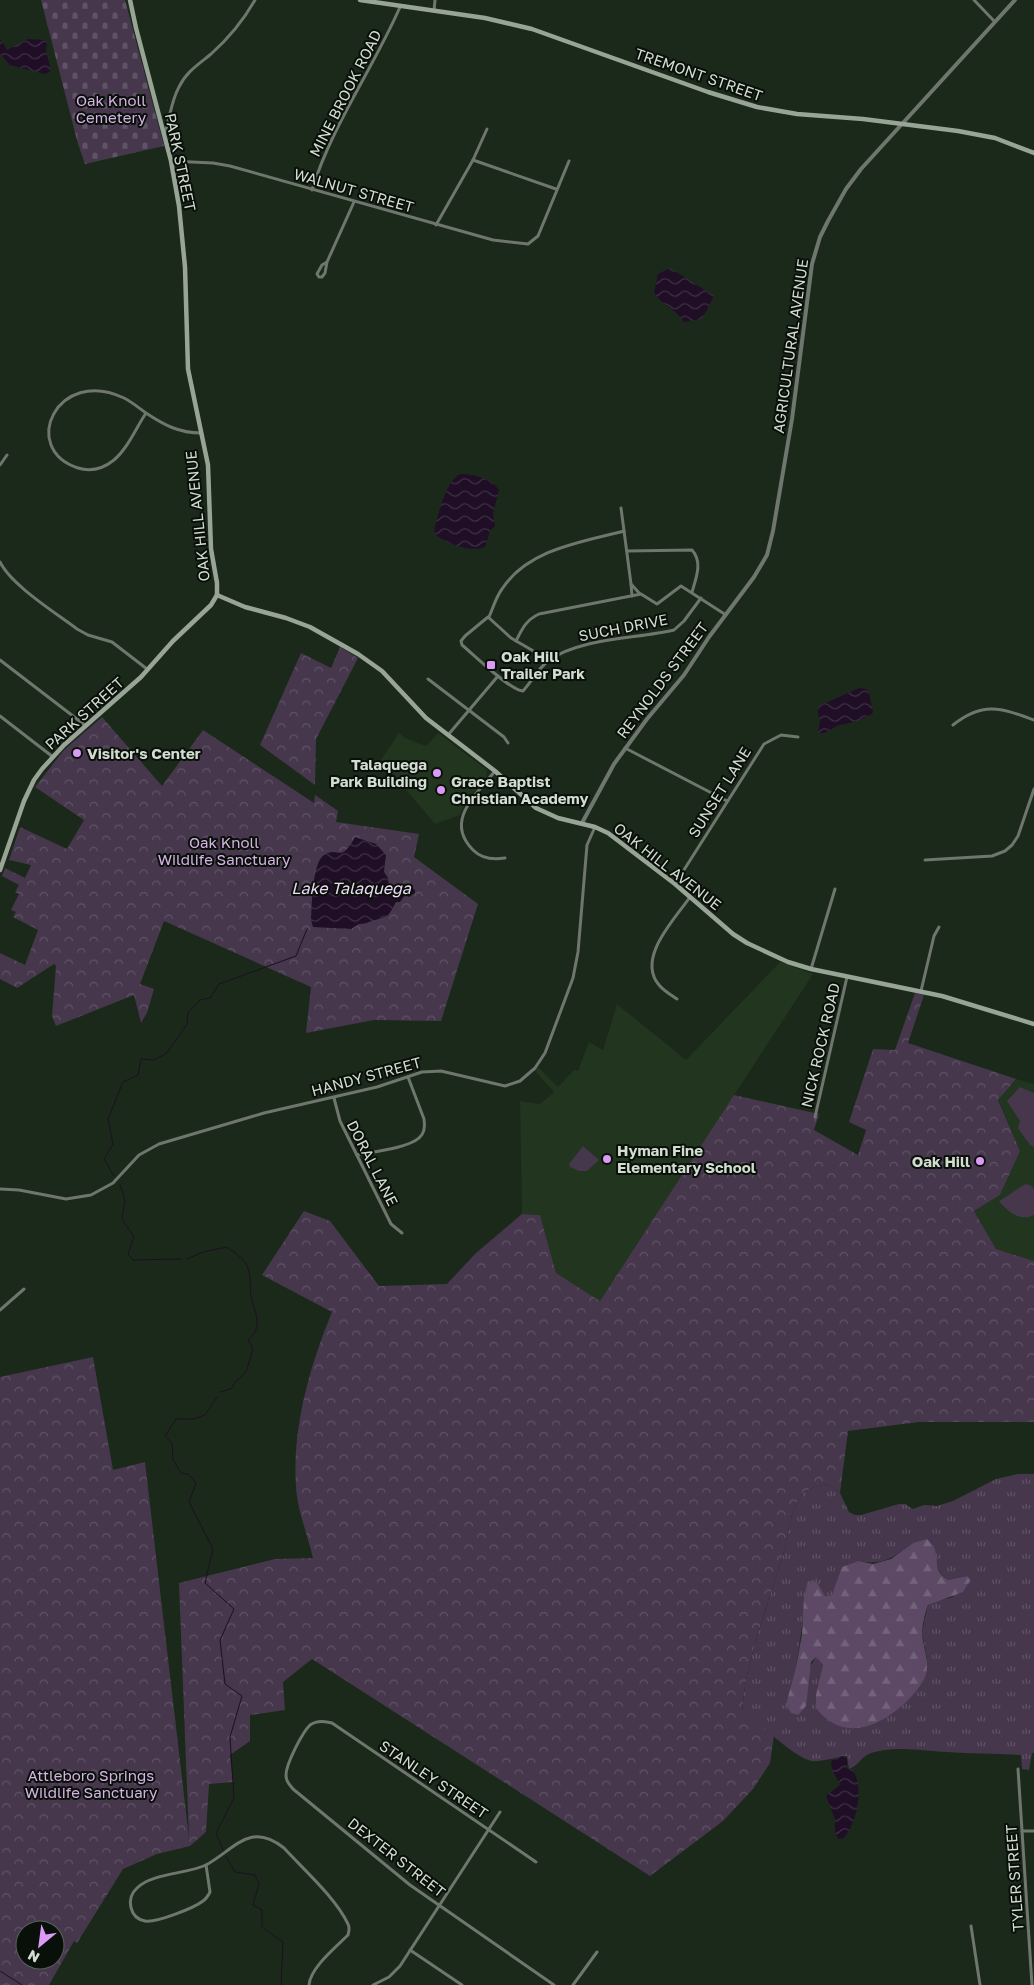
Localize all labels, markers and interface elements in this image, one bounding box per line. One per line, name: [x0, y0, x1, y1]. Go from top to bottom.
street label: MINE BROOK ROAD: [305, 27, 385, 159]
street label: TREMONT STREET: [633, 44, 765, 104]
park label: Oak Knoll Cemetery: [76, 91, 147, 126]
street label: PARK STREET: [162, 111, 200, 213]
street label: WALNUT STREET: [292, 164, 416, 216]
street label: AGRICULTURAL AVENUE: [769, 258, 811, 434]
street label: OAK HILL AVENUE: [181, 450, 213, 582]
street label: SUCH DRIVE: [577, 610, 669, 644]
street label: REYNOLDS STREET: [612, 618, 712, 742]
place label: Oak Hill Trailer Park: [501, 647, 585, 682]
marker: Oak Hill Trailer Park: [485, 659, 497, 671]
street label: PARK STREET: [41, 673, 127, 753]
street label: SUNSET LANE: [684, 743, 754, 841]
place label: Visitor's Center: [87, 744, 201, 762]
marker: Visitor's Center: [71, 747, 83, 759]
place label: Talaquega Park Building: [330, 755, 427, 790]
marker: Talaquega Park Building: [431, 767, 443, 779]
place label: Grace Baptist Christian Academy: [451, 772, 588, 807]
marker: Grace Baptist Christian Academy: [435, 784, 447, 796]
street label: OAK HILL AVENUE: [611, 818, 725, 914]
park label: Oak Knoll Wildlife Sanctuary: [158, 833, 291, 868]
water label: Lake Talaquega: [291, 878, 412, 898]
street label: NICK ROCK ROAD: [797, 981, 843, 1109]
street label: HANDY STREET: [309, 1053, 423, 1099]
street label: DORAL LANE: [344, 1117, 402, 1209]
place label: Hyman Fine Elementary School: [617, 1141, 756, 1176]
place label: Oak Hill: [912, 1152, 970, 1170]
marker: Hyman Fine Elementary School: [601, 1153, 613, 1165]
marker: Oak Hill: [974, 1155, 986, 1167]
street label: STANLEY STREET: [376, 1736, 492, 1822]
park label: Attleboro Springs Wildlife Sanctuary: [25, 1766, 158, 1801]
street label: DEXTER STREET: [345, 1813, 449, 1901]
street label: TYLER STREET: [1001, 1824, 1027, 1932]
north arrow: [15, 1920, 65, 1970]
text: N: [25, 1947, 42, 1967]

